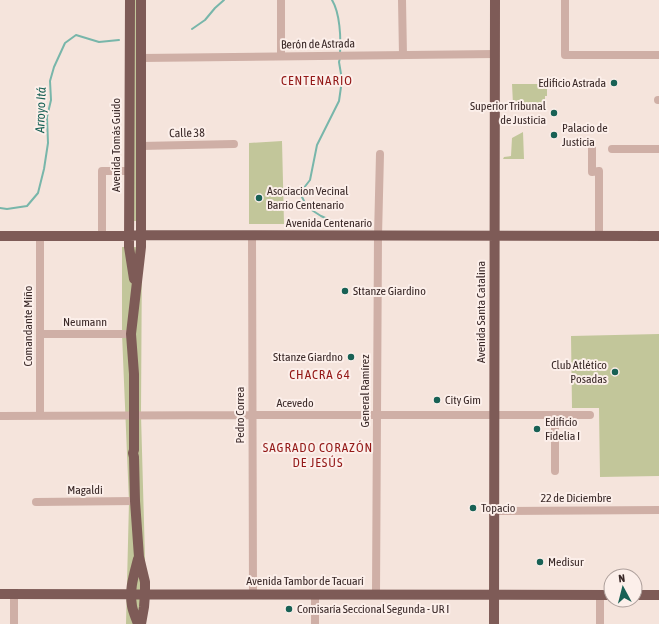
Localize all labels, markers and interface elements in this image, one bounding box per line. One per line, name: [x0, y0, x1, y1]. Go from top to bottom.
street label: Berón de Astrada: [281, 36, 355, 52]
district label: CENTENARIO: [281, 73, 353, 88]
place label: Edificio Astrada: [538, 76, 606, 90]
marker: Edificio Astrada: [609, 78, 619, 88]
water label: Arroyo Itá: [32, 87, 49, 134]
street label: Avenida Tomás Guido: [109, 98, 123, 192]
place label: Superior Tribunal de Justicia: [470, 99, 547, 127]
marker: Superior Tribunal de Justicia: [549, 108, 559, 118]
place label: Palacio de Justicia: [562, 121, 608, 149]
street label: Calle 38: [169, 126, 205, 140]
marker: Palacio de Justicia: [549, 130, 559, 140]
place label: Asociacion Vecinal Barrio Centenario: [267, 184, 349, 212]
marker: Asociacion Vecinal Barrio Centenario: [254, 193, 264, 203]
street label: Avenida Centenario: [286, 216, 373, 230]
street label: Avenida Santa Catalina: [474, 261, 488, 363]
place label: Sttanze Giardino: [353, 284, 426, 298]
street label: Comandante Miño: [21, 285, 35, 366]
marker: Sttanze Giardino: [340, 286, 350, 296]
street label: Neumann: [63, 315, 107, 329]
place label: Sttanze Giardno: [273, 350, 343, 364]
marker: Sttanze Giardno: [346, 352, 356, 362]
street label: General Ramírez: [358, 354, 372, 428]
place label: Club Atlético Posadas: [551, 358, 607, 386]
district label: CHACRA 64: [289, 367, 351, 382]
marker: Club Atlético Posadas: [610, 367, 620, 377]
street label: Pedro Correa: [233, 387, 247, 443]
place label: City Gim: [445, 393, 481, 407]
marker: City Gim: [432, 395, 442, 405]
street label: Acevedo: [276, 396, 314, 410]
place label: Edificio Fidelia I: [545, 415, 580, 443]
marker: Edificio Fidelia I: [532, 424, 542, 434]
district label: SAGRADO CORAZÓN DE JESÚS: [263, 440, 373, 470]
street label: Magaldi: [67, 483, 103, 497]
street label: 22 de Diciembre: [540, 491, 612, 505]
place label: Topacio: [481, 501, 516, 515]
marker: Topacio: [468, 503, 478, 513]
place label: Medisur: [548, 555, 584, 569]
marker: Medisur: [535, 557, 545, 567]
north arrow: [603, 568, 643, 608]
text: N: [618, 572, 626, 584]
street label: Avenida Tambor de Tacuarí: [246, 574, 364, 588]
place label: Comisaría Seccional Segunda - UR I: [297, 602, 449, 616]
marker: Comisaría Seccional Segunda - UR I: [284, 604, 294, 614]

